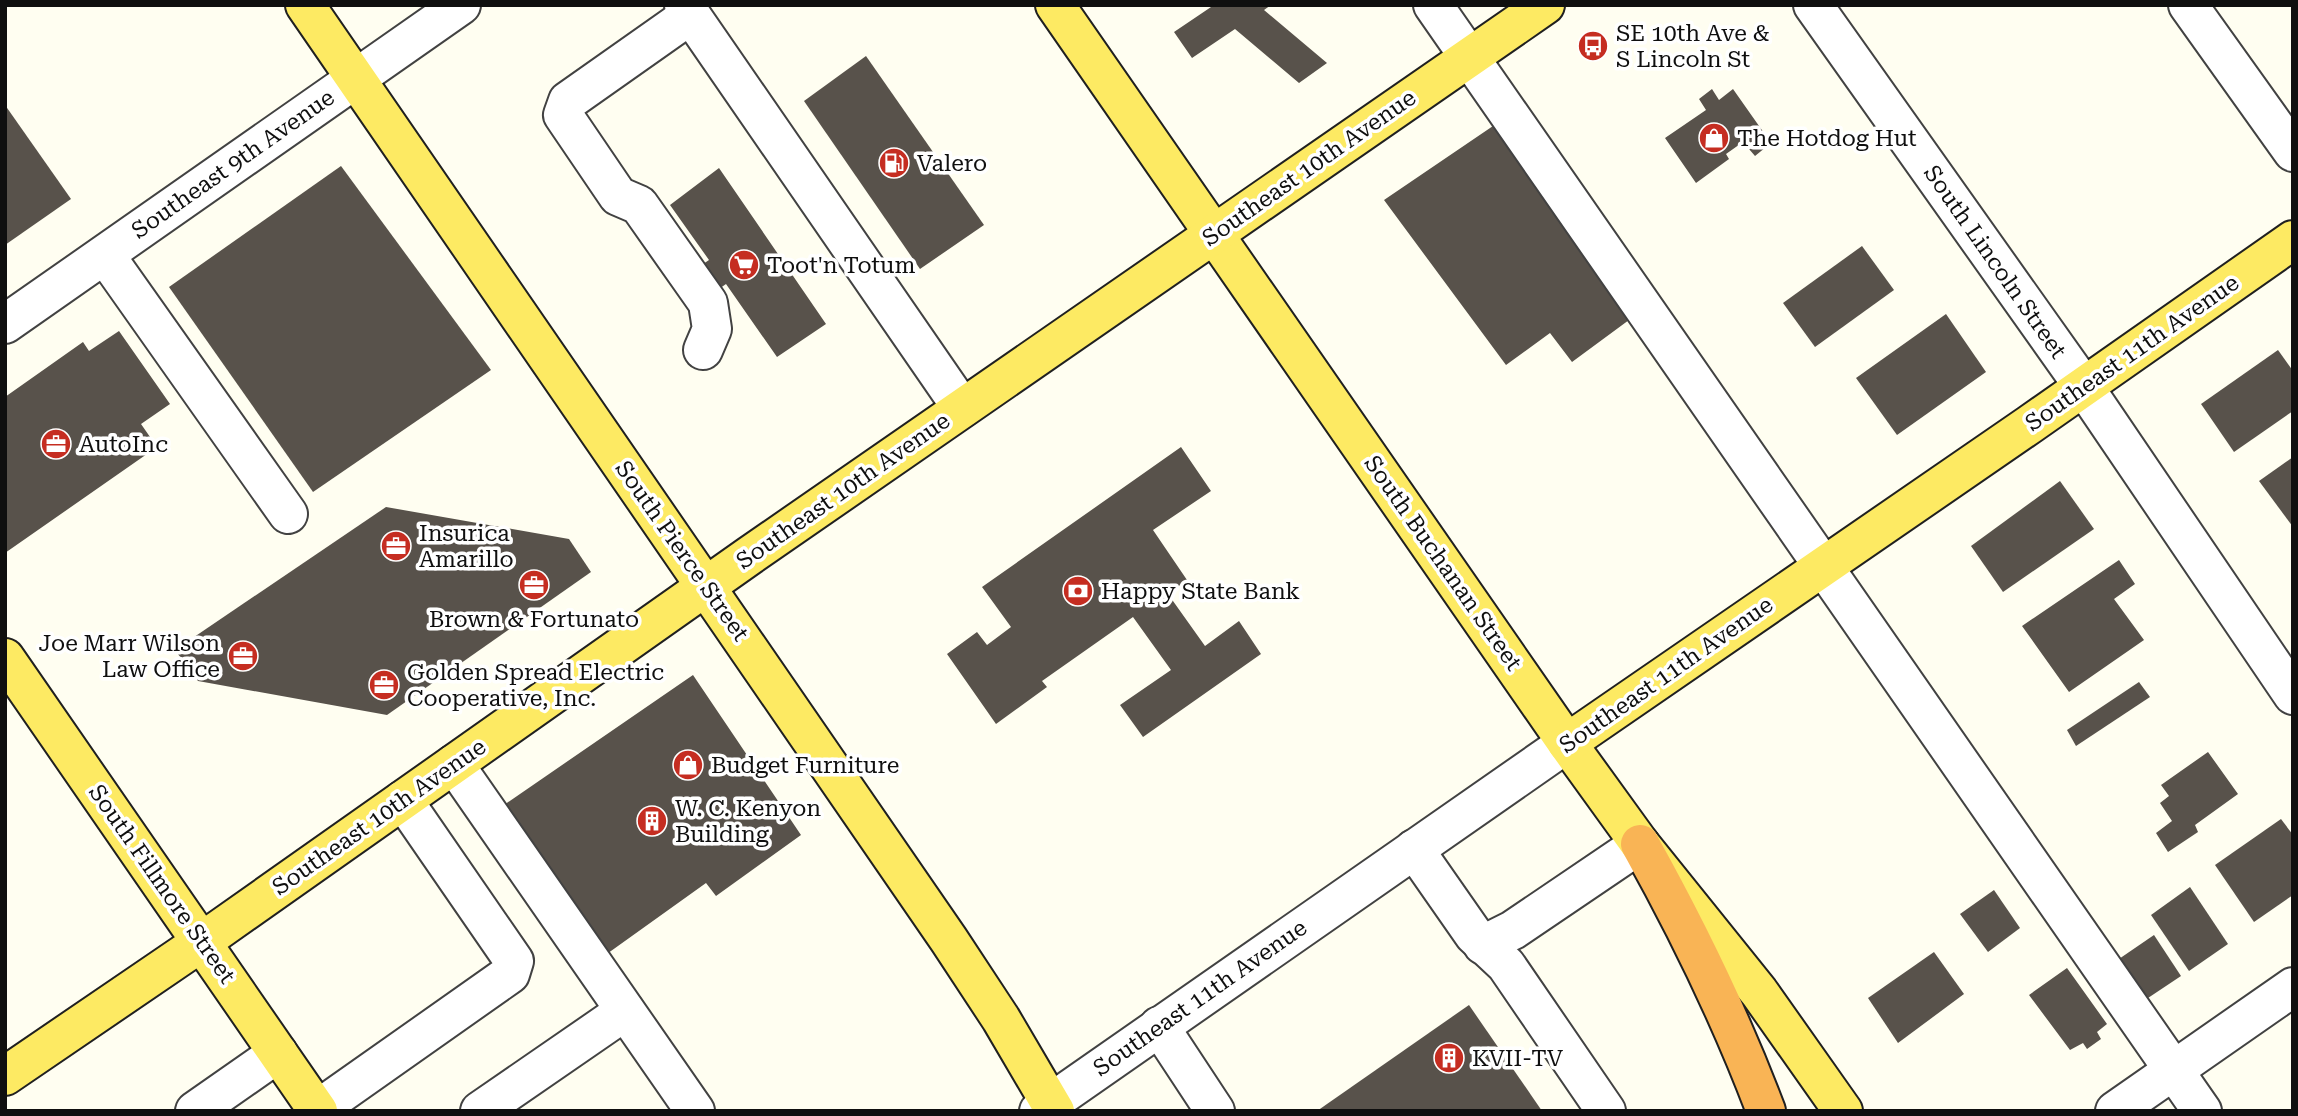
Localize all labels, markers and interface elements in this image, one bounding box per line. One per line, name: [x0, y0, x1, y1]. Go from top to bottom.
place label: SE 10th Ave & S Lincoln St: [1616, 20, 1770, 73]
bus stop icon: SE 10th Ave & S Lincoln St: [1576, 29, 1610, 63]
street label: Southeast 9th Avenue: [126, 84, 340, 244]
street label: Southeast 10th Avenue: [1197, 84, 1421, 252]
shop icon: The Hotdog Hut: [1697, 121, 1731, 155]
place label: The Hotdog Hut: [1737, 125, 1917, 152]
fuel station icon: Valero: [877, 146, 911, 180]
place label: Valero: [917, 150, 987, 177]
street label: South Lincoln Street: [1918, 160, 2072, 364]
supermarket icon: Toot'n Totum: [727, 248, 761, 282]
place label: Toot'n Totum: [767, 252, 915, 279]
street label: Southeast 11th Avenue: [2020, 269, 2244, 437]
street label: Southeast 10th Avenue: [731, 407, 955, 575]
office icon: AutoInc: [39, 427, 73, 461]
place label: AutoInc: [79, 431, 168, 458]
street label: South Buchanan Street: [1359, 450, 1528, 676]
street label: South Pierce Street: [610, 456, 755, 647]
place label: Insurica Amarillo: [419, 520, 514, 573]
office icon: Insurica Amarillo: [379, 529, 413, 563]
office icon: Brown & Fortunato: [517, 568, 551, 602]
bank icon: Happy State Bank: [1061, 574, 1095, 608]
place label: Happy State Bank: [1101, 578, 1300, 605]
street label: Southeast 11th Avenue: [1554, 591, 1778, 759]
place label: Brown & Fortunato: [429, 606, 639, 633]
place label: Joe Marr Wilson Law Office: [38, 630, 220, 683]
office icon: Joe Marr Wilson Law Office: [226, 639, 260, 673]
place label: Golden Spread Electric Cooperative, Inc.: [407, 659, 664, 712]
office icon: Golden Spread Electric Cooperative, Inc.: [367, 668, 401, 702]
street label: Southeast 10th Avenue: [267, 733, 491, 901]
shop icon: Budget Furniture: [671, 748, 705, 782]
place label: Budget Furniture: [711, 752, 899, 779]
street label: South Fillmore Street: [83, 779, 241, 989]
place label: W. C. Kenyon Building: [675, 795, 821, 848]
building icon: W. C. Kenyon Building: [635, 804, 669, 838]
street label: Southeast 11th Avenue: [1088, 914, 1312, 1082]
building icon: KVII-TV: [1432, 1041, 1466, 1075]
place label: KVII-TV: [1472, 1045, 1563, 1072]

